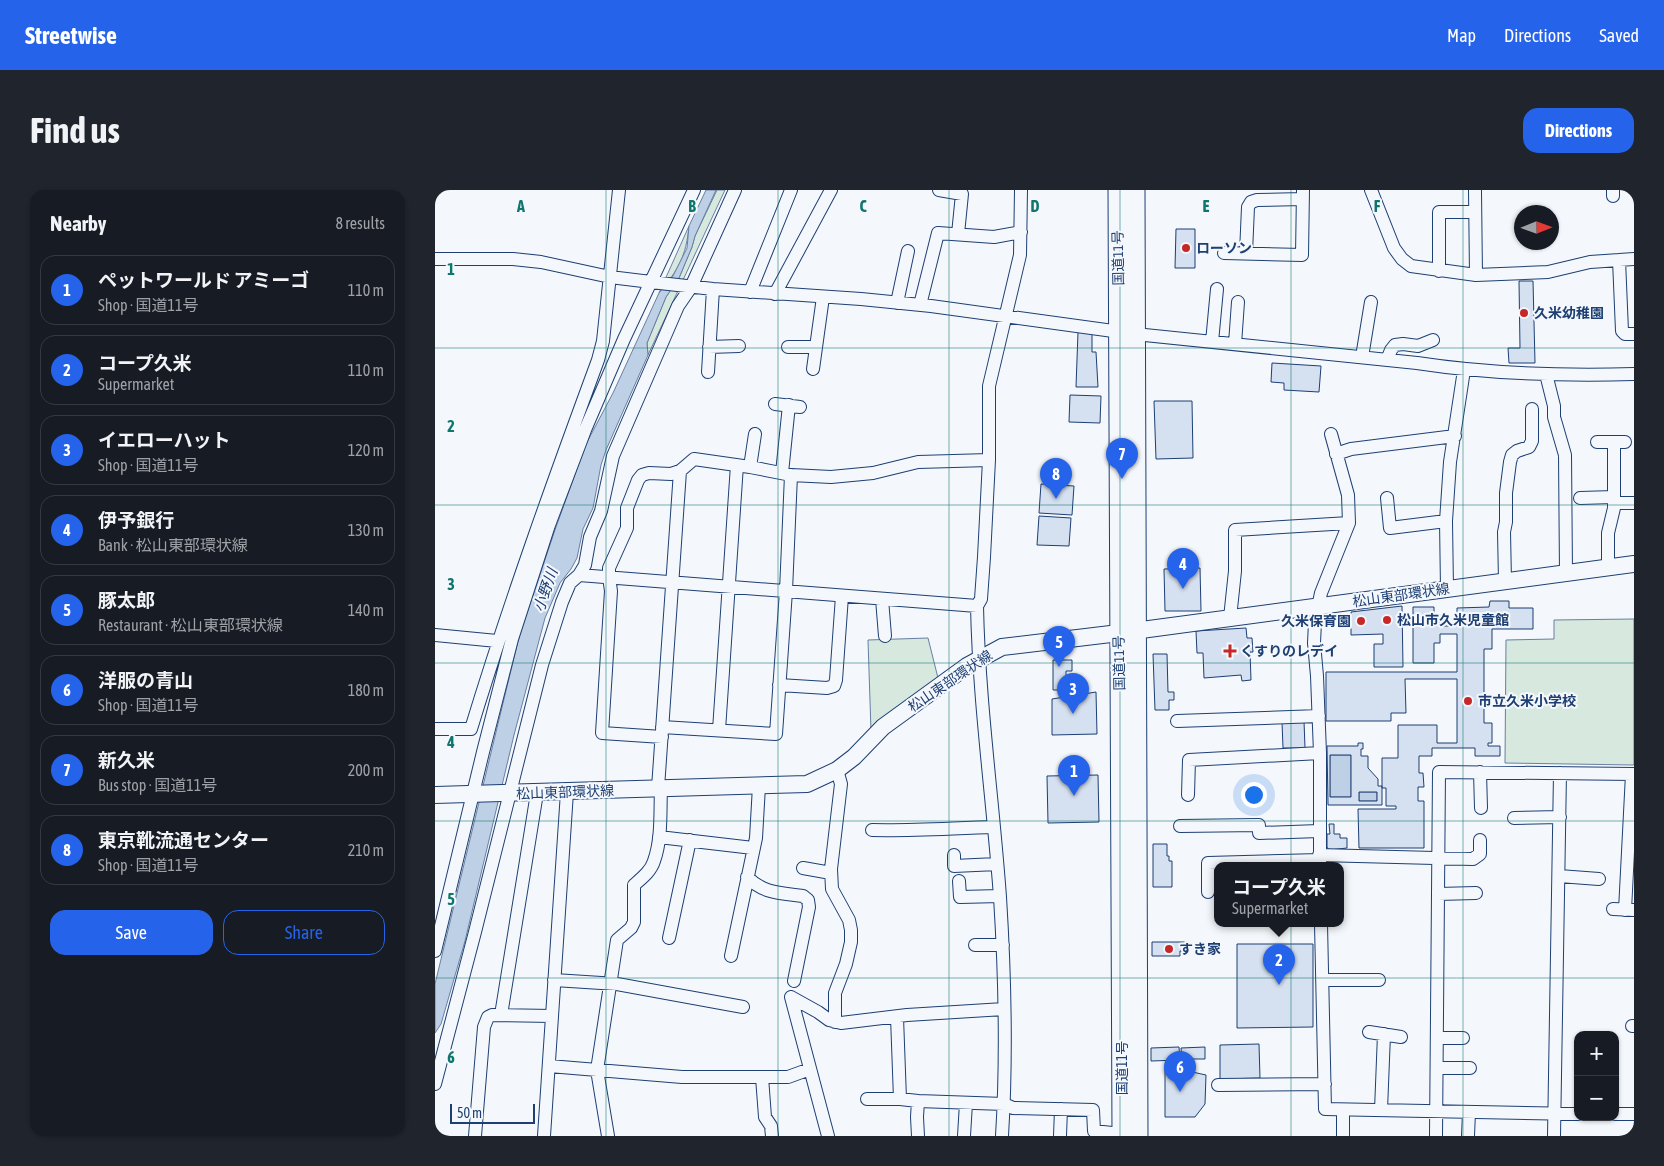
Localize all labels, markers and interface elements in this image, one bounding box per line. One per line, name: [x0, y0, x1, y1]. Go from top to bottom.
text: Streetwise: [25, 22, 117, 49]
text: Map: [1447, 25, 1476, 46]
text: Directions: [1504, 25, 1571, 46]
text: Saved: [1599, 25, 1639, 46]
button: Directions: [1523, 108, 1634, 153]
text: Find us: [30, 110, 120, 150]
text: A: [516, 197, 525, 215]
text: B: [688, 197, 696, 215]
text: C: [859, 197, 867, 215]
text: D: [1031, 197, 1040, 215]
text: E: [1203, 197, 1210, 215]
text: F: [1374, 197, 1381, 215]
north arrow: [1514, 205, 1559, 250]
text: Nearby: [50, 211, 106, 235]
text: 8 results: [335, 214, 385, 232]
street label: 国道11号: [1110, 230, 1126, 286]
place label: ローソン: [1196, 240, 1252, 256]
marker: ローソン: [1180, 242, 1192, 254]
text: 1: [447, 260, 455, 278]
text: ペットワールド アミーゴ: [98, 269, 309, 291]
text: 1: [63, 281, 71, 299]
text: 110 m: [348, 281, 384, 299]
text: Shop · 国道11号: [98, 296, 198, 314]
place label: 久米幼稚園: [1534, 305, 1604, 321]
marker: 久米幼稚園: [1518, 307, 1530, 319]
text: コープ久米: [98, 352, 192, 374]
text: 2: [63, 361, 71, 379]
text: 110 m: [348, 361, 384, 379]
text: Supermarket: [98, 375, 174, 393]
text: 2: [447, 417, 455, 435]
text: イエローハット: [98, 429, 230, 451]
pin: 7: [1106, 438, 1138, 479]
text: 3: [63, 441, 71, 459]
text: 120 m: [348, 441, 384, 459]
text: Shop · 国道11号: [98, 456, 198, 474]
pin: 8: [1040, 458, 1072, 499]
text: 伊予銀行: [98, 509, 174, 531]
text: 4: [63, 521, 71, 539]
text: 130 m: [348, 521, 384, 539]
text: Bank · 松山東部環状線: [98, 536, 248, 554]
pin: 4: [1167, 548, 1199, 589]
water label: 小野川: [530, 564, 561, 614]
text: 3: [447, 575, 455, 593]
street label: 松山東部環状線: [1351, 580, 1451, 610]
text: 豚太郎: [98, 589, 155, 611]
text: 5: [63, 601, 71, 619]
text: 140 m: [348, 601, 384, 619]
place label: 松山市久米児童館: [1397, 612, 1509, 628]
place label: 久米保育園: [1281, 613, 1351, 629]
marker: 松山市久米児童館: [1381, 614, 1393, 626]
marker: 久米保育園: [1355, 615, 1367, 627]
text: Restaurant · 松山東部環状線: [98, 616, 283, 634]
pin: 5: [1043, 626, 1075, 667]
street label: 国道11号: [1111, 635, 1127, 691]
place label: くすりのレデイ: [1240, 643, 1338, 659]
marker: くすりのレデイ: [1224, 645, 1236, 657]
street label: 松山東部環状線: [905, 647, 995, 715]
text: 洋服の青山: [98, 669, 193, 691]
pin: 3: [1057, 673, 1089, 714]
text: 6: [63, 681, 71, 699]
text: 180 m: [348, 681, 384, 699]
place label: 市立久米小学校: [1478, 693, 1576, 709]
marker: 市立久米小学校: [1462, 695, 1474, 707]
text: Shop · 国道11号: [98, 696, 198, 714]
text: 4: [446, 733, 455, 751]
text: 新久米: [98, 749, 155, 771]
pin: 1: [1058, 755, 1090, 796]
text: 7: [63, 761, 71, 779]
text: 200 m: [348, 761, 384, 779]
text: Bus stop · 国道11号: [98, 776, 217, 794]
street label: 松山東部環状線: [516, 782, 614, 802]
your location: [1241, 782, 1267, 808]
text: 東京靴流通センター: [98, 829, 269, 851]
text: 8: [63, 841, 71, 859]
text: 210 m: [348, 841, 384, 859]
text: Shop · 国道11号: [98, 856, 198, 874]
popup: [1214, 862, 1344, 927]
text: コープ久米: [1232, 876, 1326, 898]
text: 5: [447, 890, 455, 908]
text: Supermarket: [1232, 899, 1308, 917]
button: Save: [50, 910, 213, 955]
button: Share: [223, 910, 385, 955]
place label: すき家: [1179, 941, 1221, 957]
marker: すき家: [1163, 943, 1175, 955]
pin: 2: [1263, 944, 1295, 985]
map controls: [1574, 1031, 1619, 1121]
button: +: [1574, 1031, 1619, 1076]
street label: 国道11号: [1114, 1040, 1130, 1096]
text: 6: [447, 1048, 455, 1066]
pin: 6: [1164, 1051, 1196, 1092]
button: −: [1574, 1076, 1619, 1121]
scale bar: [450, 1101, 535, 1124]
text: 50 m: [457, 1105, 482, 1121]

